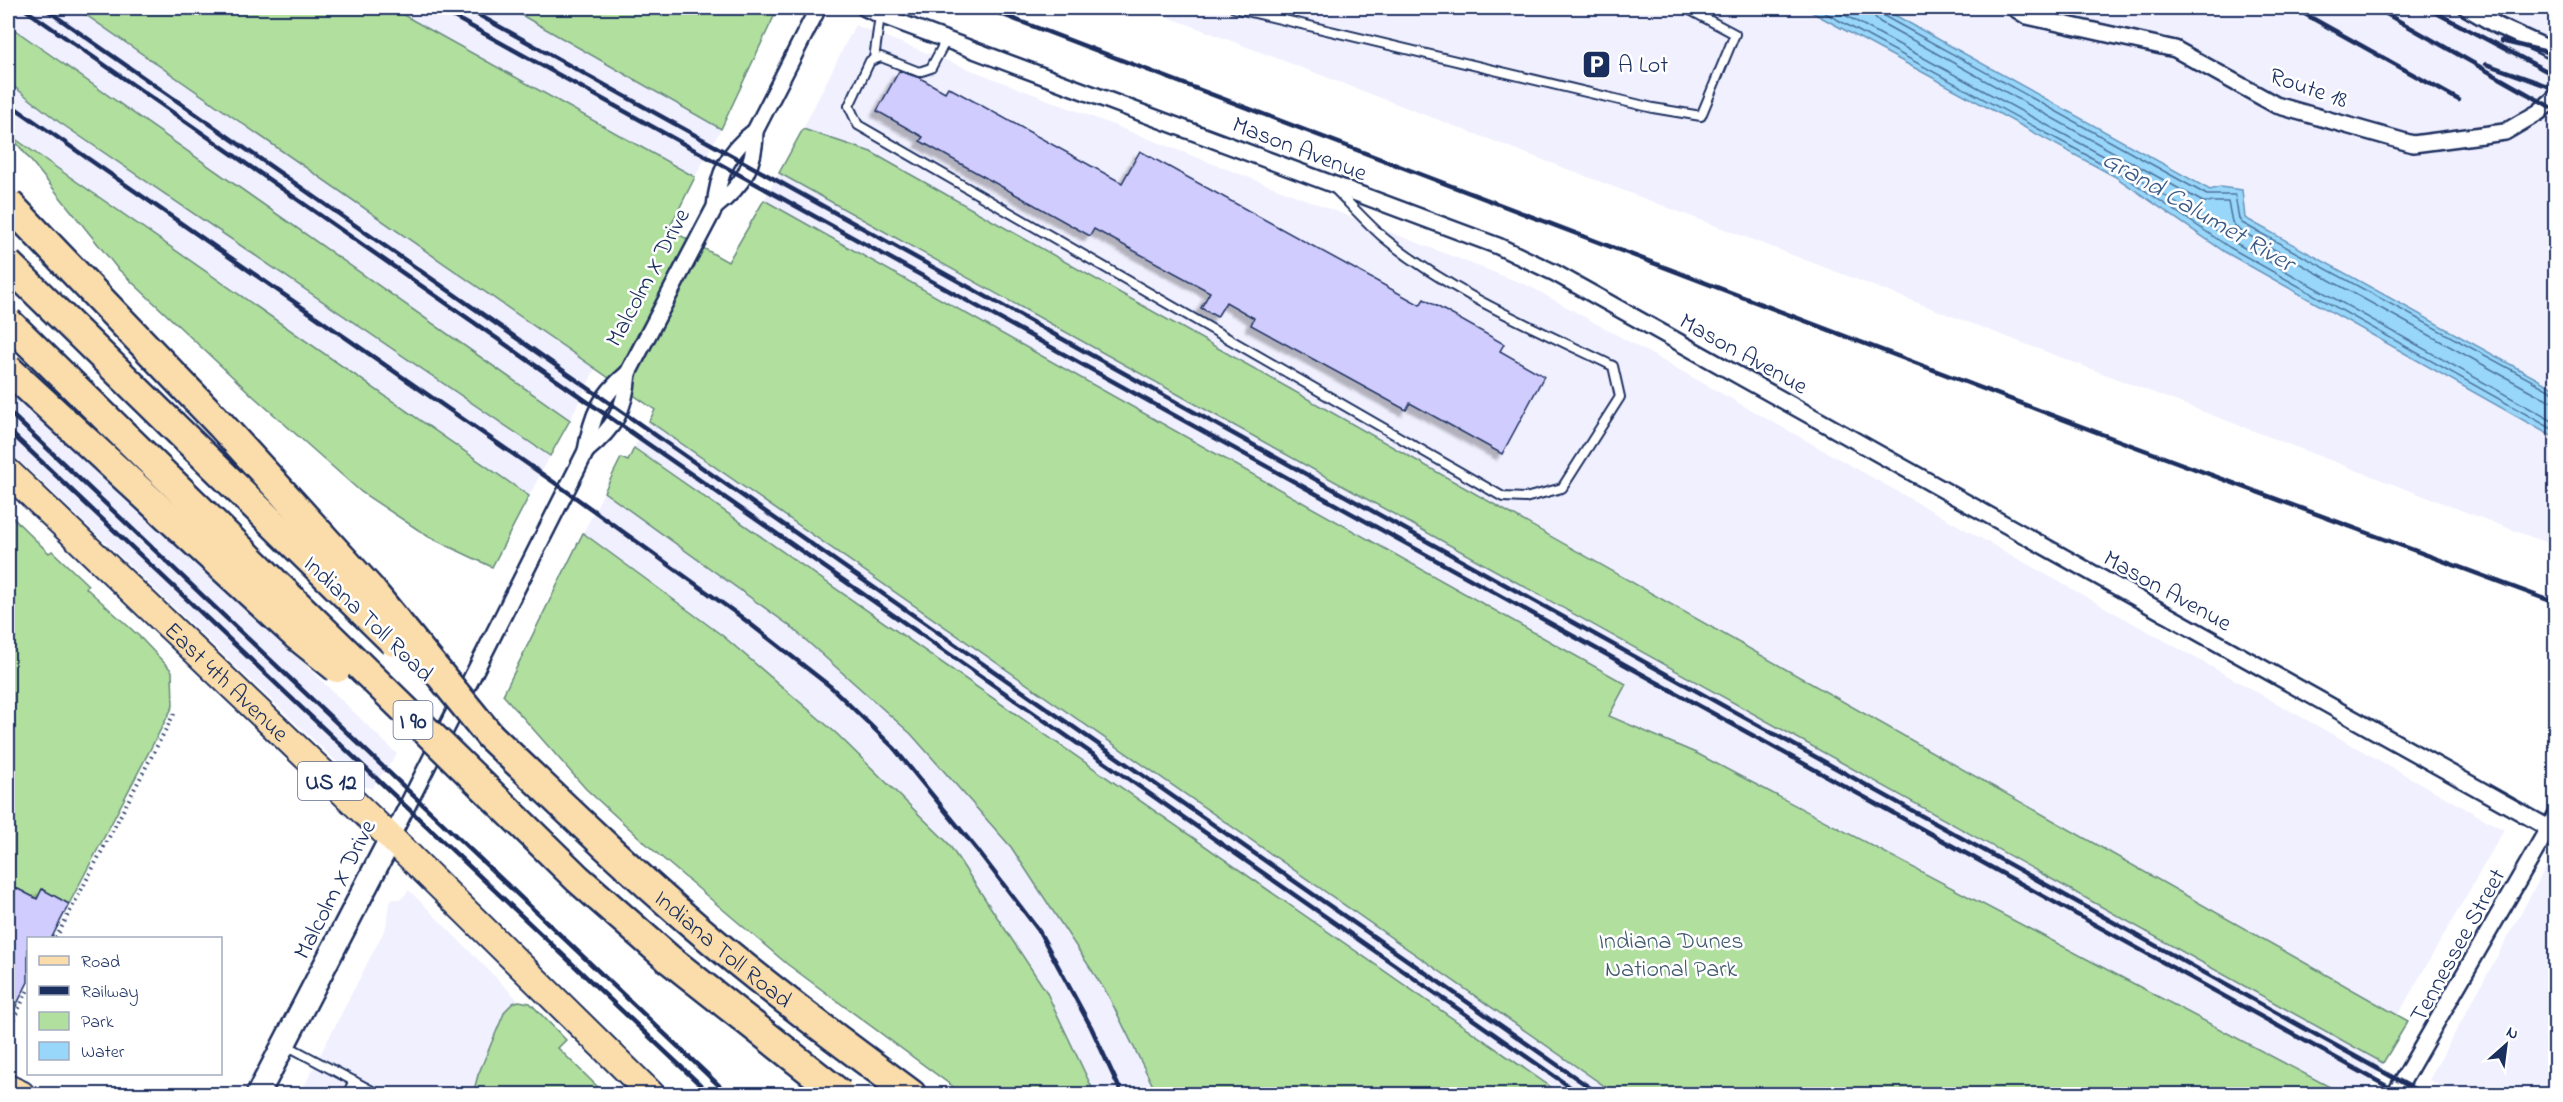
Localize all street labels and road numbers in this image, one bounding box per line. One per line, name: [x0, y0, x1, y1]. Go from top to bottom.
street label: Route 18: [2264, 60, 2352, 119]
street label: Mason Avenue: [1227, 109, 1372, 192]
street label: Malcolm X Drive: [598, 202, 701, 354]
street label: Mason Avenue: [1672, 306, 1814, 405]
street label: Mason Avenue: [2096, 543, 2238, 642]
street label: Indiana Toll Road: [294, 548, 441, 692]
street label: East 4th Avenue: [155, 615, 296, 752]
road number: I 90: [394, 701, 432, 739]
road number: US 12: [298, 762, 364, 800]
street label: Malcolm X Drive: [286, 814, 387, 966]
street label: Tennessee Street: [2402, 863, 2516, 1030]
street label: Indiana Toll Road: [645, 883, 799, 1019]

